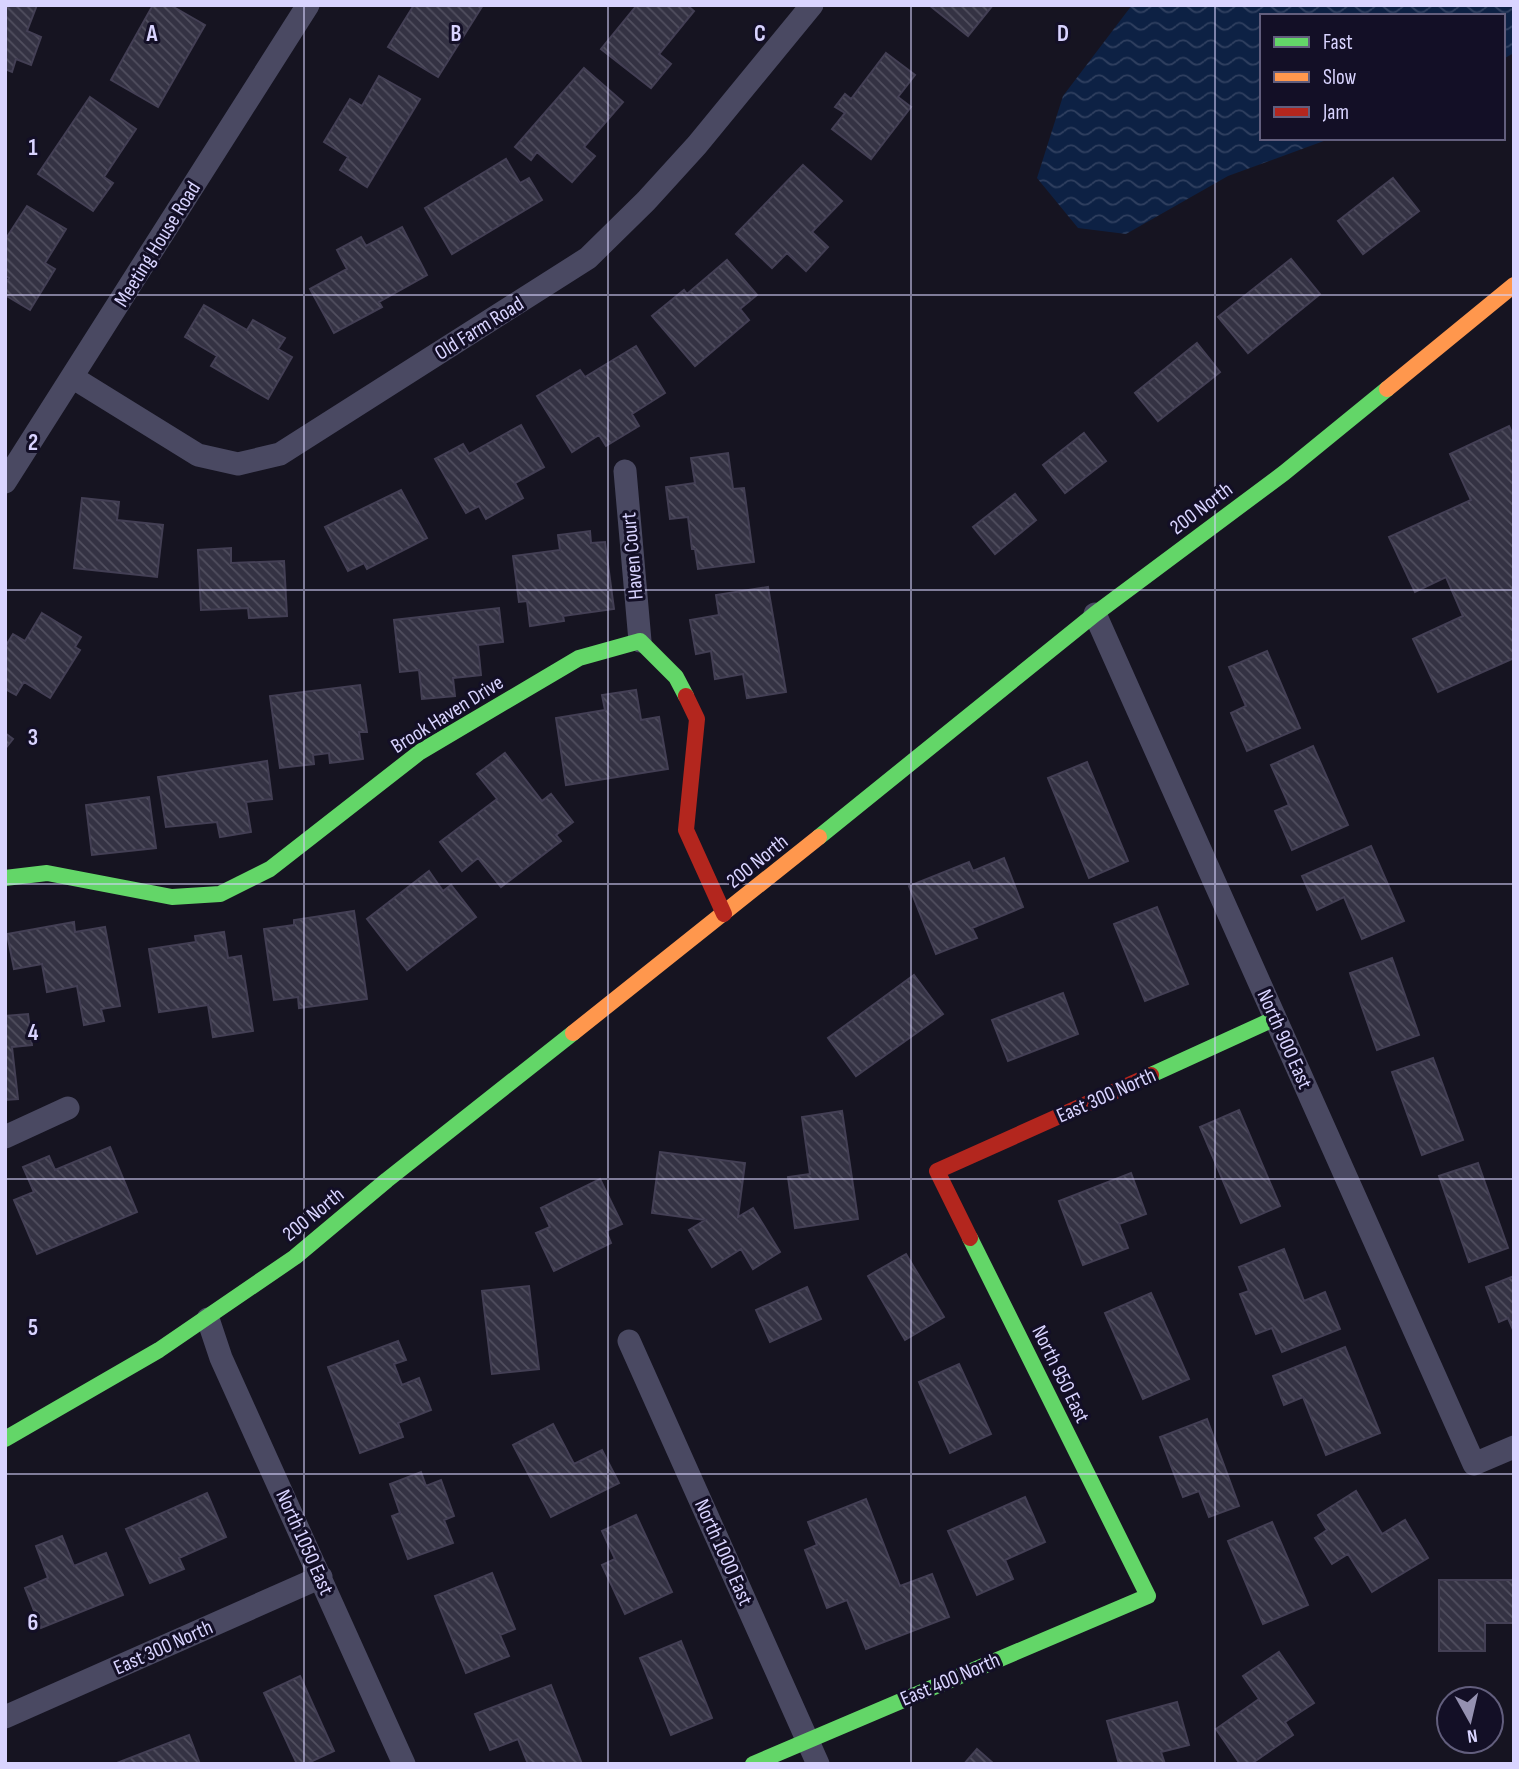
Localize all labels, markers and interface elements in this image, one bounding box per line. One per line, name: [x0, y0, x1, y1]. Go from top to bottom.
legend: [1260, 14, 1505, 140]
text: A: [146, 20, 159, 48]
text: B: [451, 20, 462, 48]
text: C: [754, 20, 766, 48]
text: D: [1057, 20, 1069, 48]
text: Fast: [1323, 30, 1353, 55]
text: Slow: [1323, 65, 1357, 90]
text: Jam: [1322, 100, 1349, 125]
text: 1: [28, 134, 38, 162]
street label: Meeting House Road: [109, 177, 206, 311]
street label: Old Farm Road: [430, 291, 528, 365]
text: 2: [28, 429, 38, 457]
street label: 200 North: [1165, 477, 1238, 540]
street label: Haven Court: [616, 511, 649, 601]
street label: Brook Haven Drive: [386, 670, 508, 759]
text: 3: [28, 724, 38, 752]
street label: 200 North: [722, 829, 793, 894]
street label: North 900 East: [1252, 986, 1318, 1093]
text: 4: [28, 1019, 39, 1047]
street label: East 300 North: [1053, 1063, 1160, 1128]
street label: 200 North: [278, 1182, 349, 1247]
text: 5: [28, 1314, 38, 1342]
street label: North 950 East: [1026, 1321, 1095, 1427]
street label: North 1050 East: [270, 1486, 339, 1599]
street label: North 1000 East: [689, 1495, 758, 1609]
text: 6: [28, 1609, 38, 1637]
street label: East 300 North: [110, 1615, 217, 1680]
street label: East 400 North: [897, 1647, 1004, 1712]
north arrow: [1435, 1685, 1505, 1755]
text: N: [1466, 1723, 1479, 1747]

